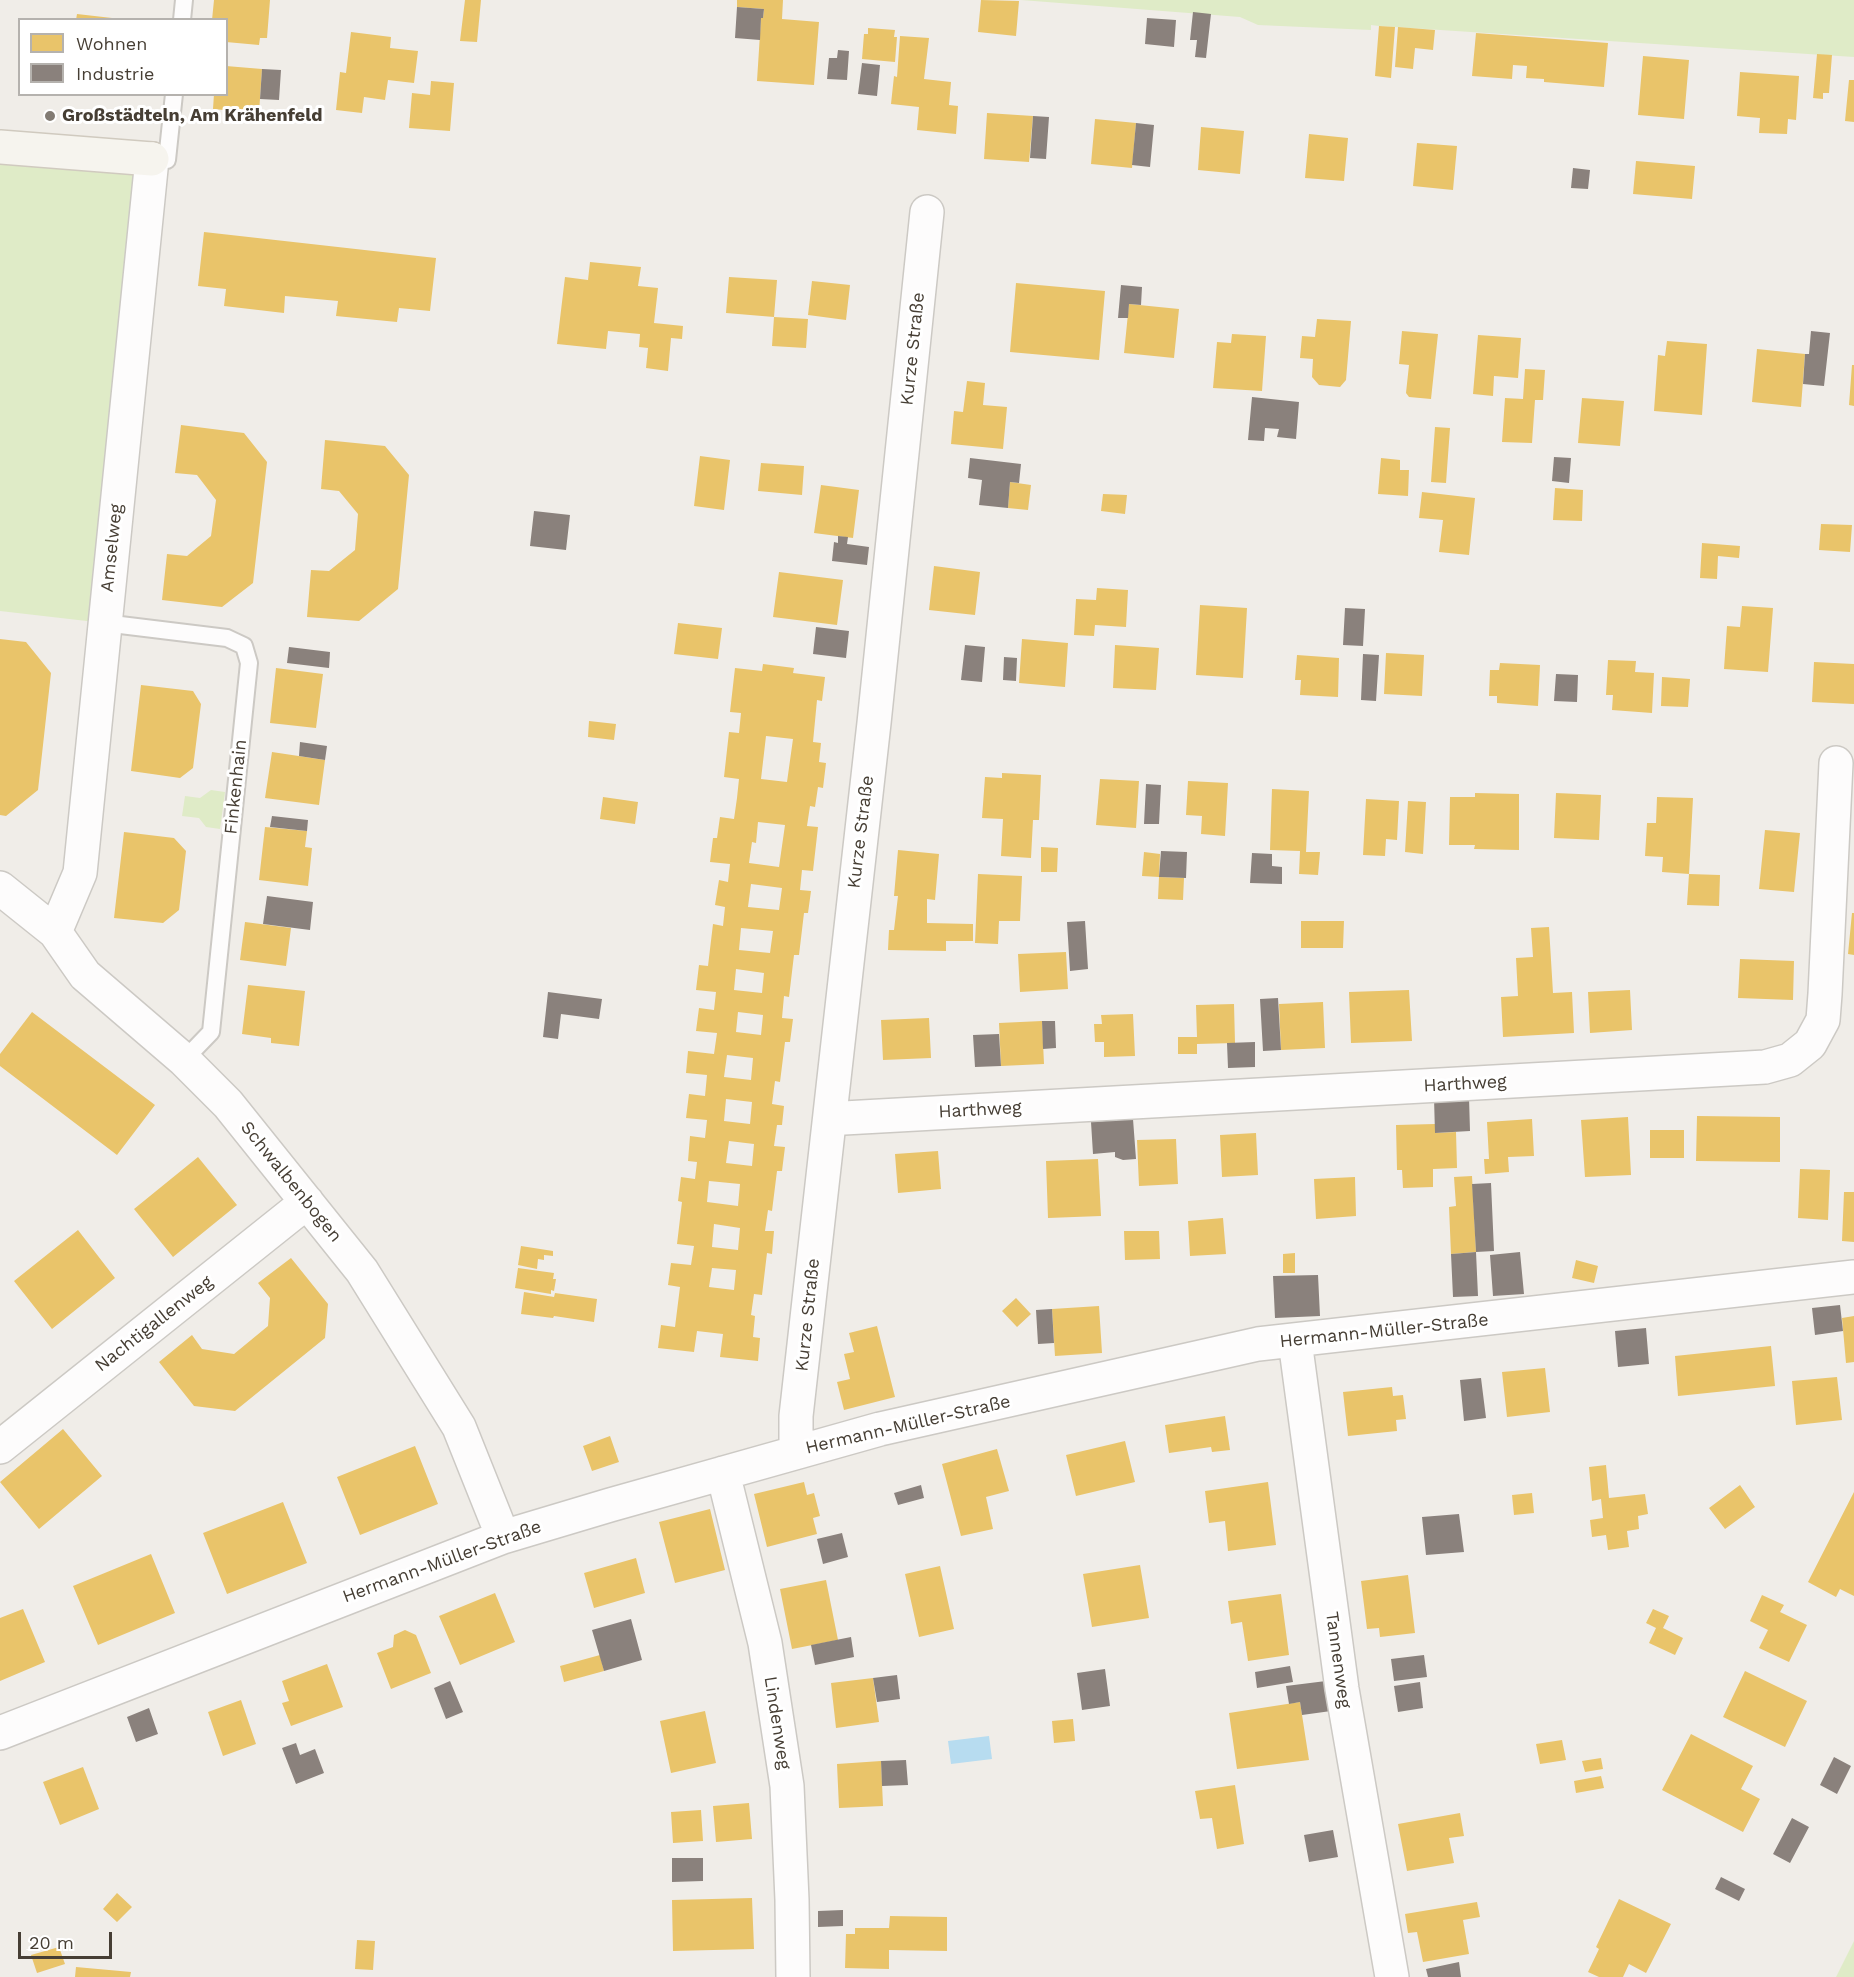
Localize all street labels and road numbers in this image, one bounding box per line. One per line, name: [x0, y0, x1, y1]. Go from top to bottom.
street label: Kurze Straße: [896, 291, 930, 407]
street label: Amselweg: [97, 503, 127, 593]
street label: Finkenhain: [220, 738, 252, 836]
street label: Kurze Straße: [843, 774, 879, 890]
street label: Harthweg: [1423, 1071, 1507, 1097]
street label: Harthweg: [938, 1097, 1022, 1123]
street label: Schwalbenbogen: [236, 1117, 346, 1247]
street label: Kurze Straße: [791, 1257, 825, 1373]
street label: Nachtigallenweg: [91, 1271, 217, 1377]
street label: Hermann-Müller-Straße: [1278, 1309, 1490, 1353]
street label: Hermann-Müller-Straße: [803, 1391, 1013, 1459]
street label: Hermann-Müller-Straße: [340, 1516, 544, 1608]
street label: Tannenweg: [1321, 1610, 1355, 1710]
street label: Lindenweg: [759, 1675, 795, 1771]

